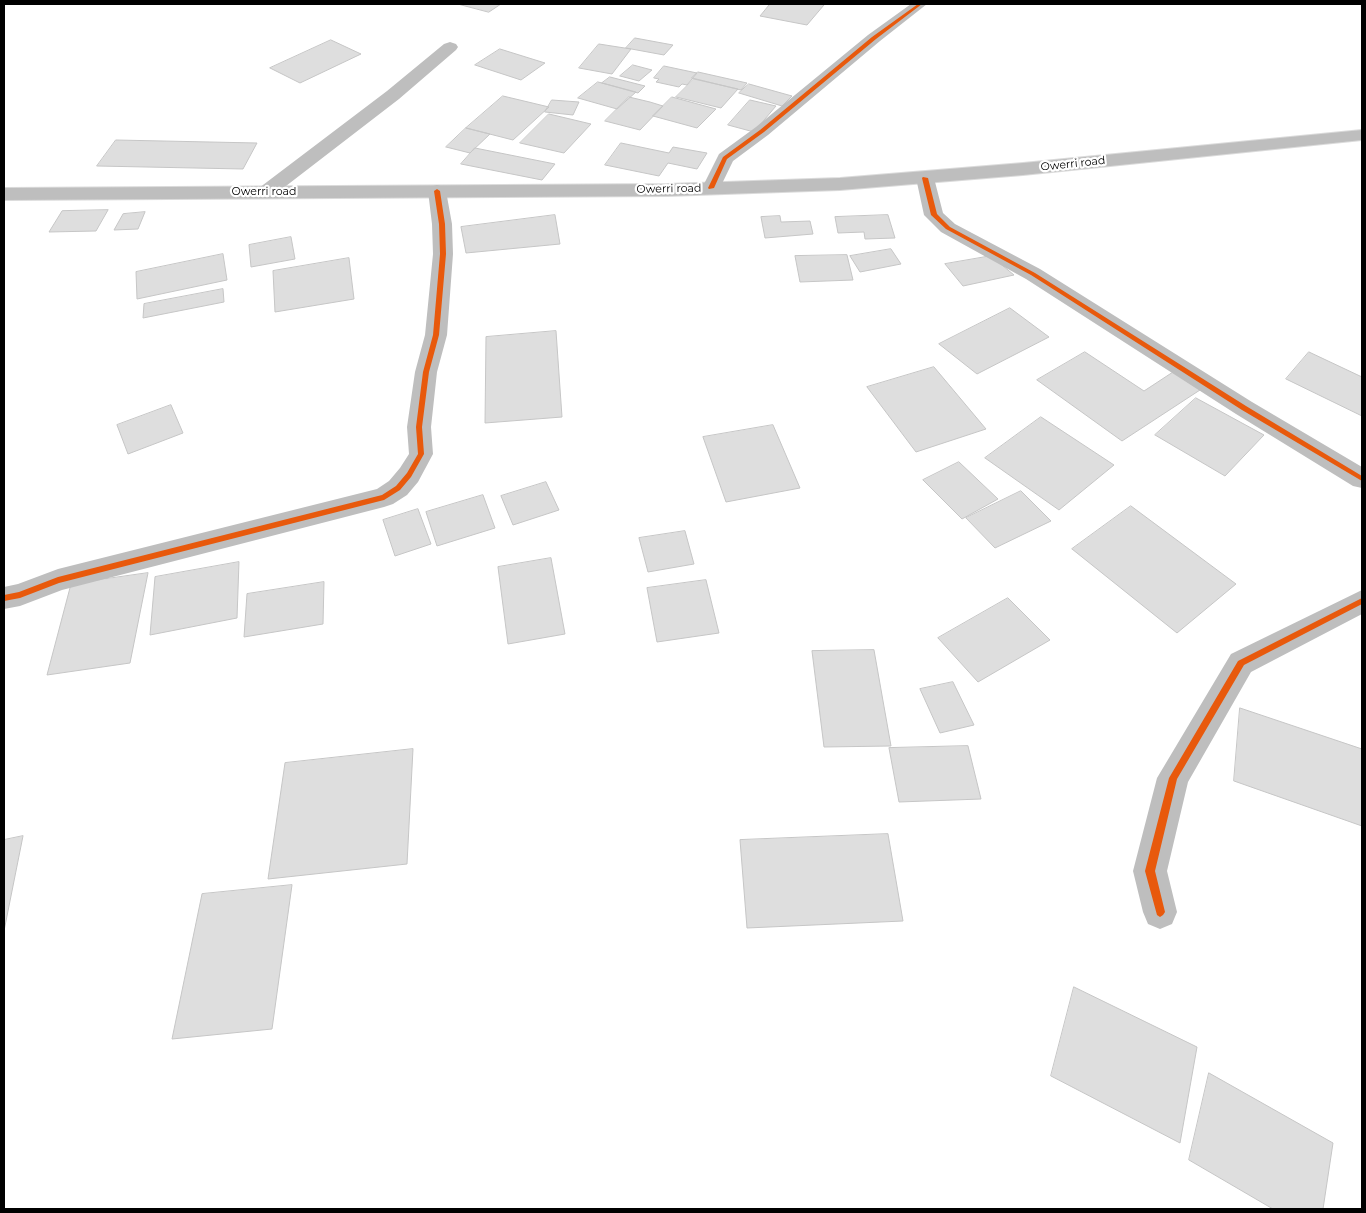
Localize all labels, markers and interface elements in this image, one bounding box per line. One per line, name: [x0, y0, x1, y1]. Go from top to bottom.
street label: Owerri road: [1040, 154, 1106, 174]
street label: Owerri road: [636, 182, 702, 196]
street label: Owerri road: [232, 185, 296, 199]

